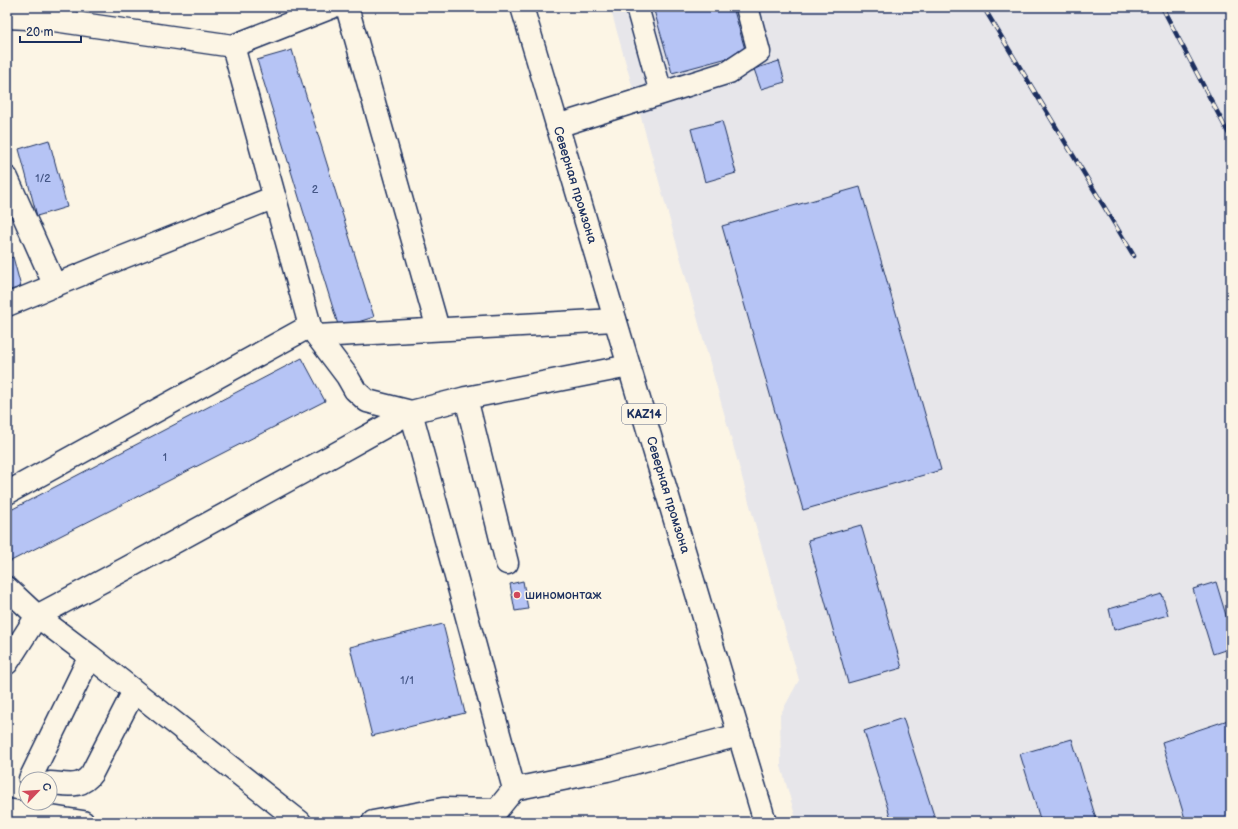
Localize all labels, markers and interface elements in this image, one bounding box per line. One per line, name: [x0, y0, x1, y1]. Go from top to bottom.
scale bar: [20, 18, 81, 44]
text: 20 m: [26, 25, 53, 40]
street label: Северная промзона: [550, 125, 600, 246]
house number: 1/2: [35, 172, 51, 185]
house number: 2: [312, 183, 319, 196]
road number: KAZ14: [622, 404, 666, 424]
street label: Северная промзона: [643, 435, 693, 556]
house number: 1: [163, 451, 167, 464]
place label: шиномонтаж: [525, 587, 603, 603]
marker: шиномонтаж: [512, 590, 522, 600]
house number: 1/1: [400, 674, 414, 687]
north arrow: [18, 771, 58, 811]
text: С: [39, 781, 54, 794]

